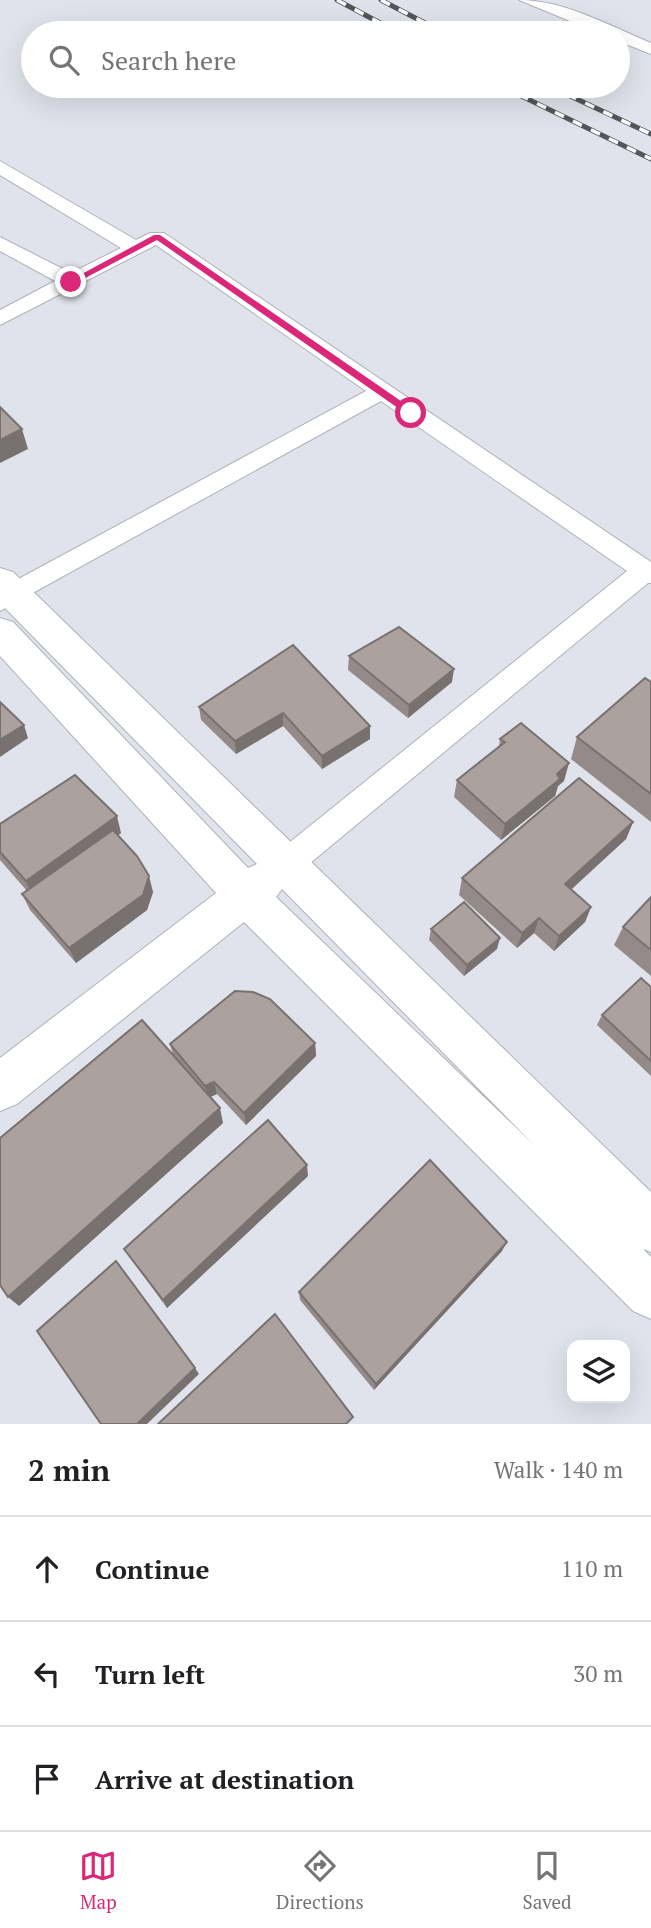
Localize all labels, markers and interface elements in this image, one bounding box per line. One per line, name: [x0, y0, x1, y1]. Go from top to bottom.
search box: [21, 21, 630, 98]
icon: search: [45, 41, 83, 79]
text: Search here: [101, 43, 236, 77]
route end: [55, 266, 86, 297]
route start: [395, 397, 426, 428]
map controls: [567, 1340, 630, 1403]
button: layers: [567, 1340, 630, 1403]
text: 2 min: [28, 1450, 110, 1490]
text: Walk · 140 m: [494, 1454, 623, 1485]
icon: ahead: [28, 1550, 66, 1588]
text: Continue: [95, 1552, 209, 1586]
text: 110 m: [561, 1553, 623, 1584]
icon: left: [28, 1655, 66, 1693]
text: Turn left: [95, 1657, 205, 1691]
text: 30 m: [573, 1658, 623, 1689]
icon: arrive: [28, 1760, 66, 1798]
text: Arrive at destination: [95, 1762, 354, 1796]
tab: Map: [79, 1847, 117, 1914]
tab: Directions: [276, 1847, 364, 1914]
tab: Saved: [522, 1847, 572, 1914]

